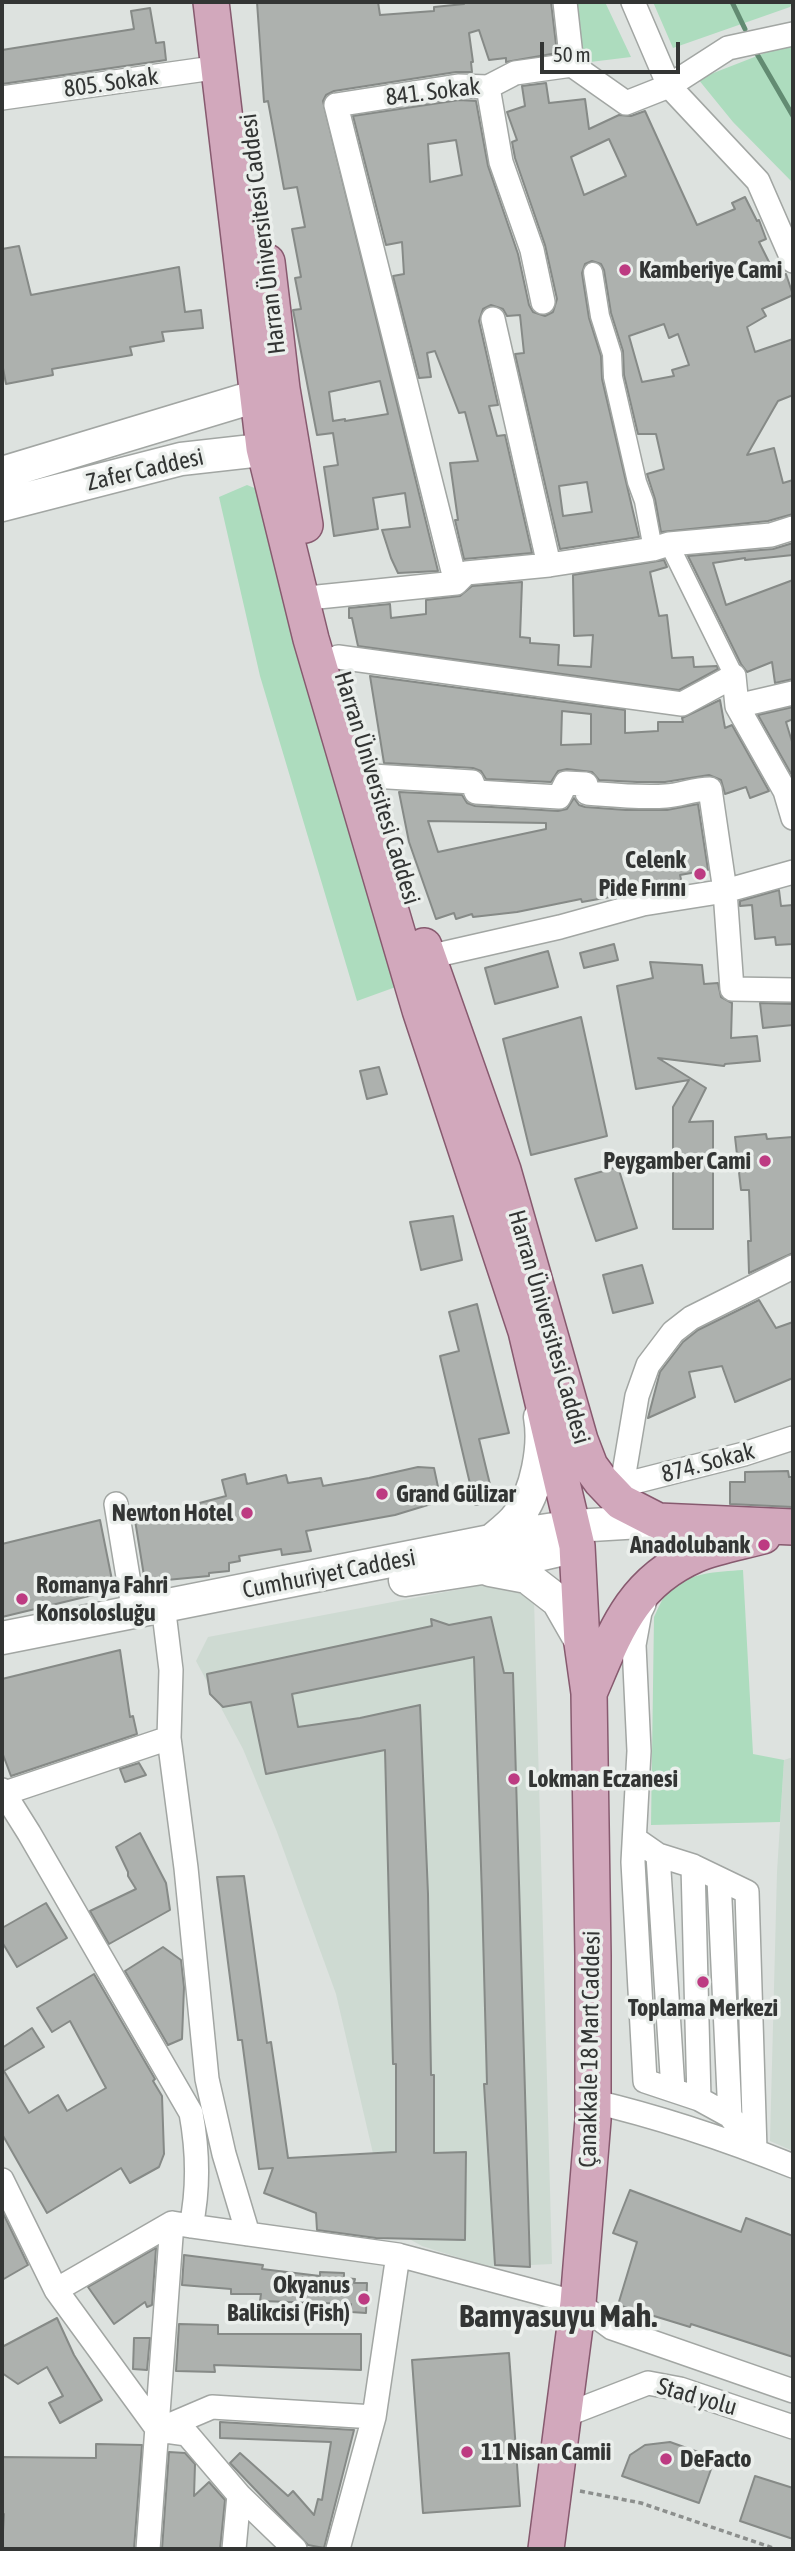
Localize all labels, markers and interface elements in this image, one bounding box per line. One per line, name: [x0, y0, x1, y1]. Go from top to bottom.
scale bar: [543, 28, 683, 72]
text: 50 m: [553, 42, 591, 66]
street label: 805. Sokak: [62, 62, 160, 104]
street label: 841. Sokak: [384, 72, 482, 112]
street label: Harran Üniversitesi Caddesi: [234, 112, 292, 356]
place label: Kamberiye Cami: [639, 256, 782, 284]
marker: Kamberiye Cami: [617, 262, 633, 278]
street label: Zafer Caddesi: [84, 443, 206, 497]
street label: Harran Üniversitesi Caddesi: [328, 668, 426, 908]
place label: Celenk Pide Fırını: [598, 846, 686, 902]
marker: Celenk Pide Fırını: [692, 866, 708, 882]
place label: Peygamber Cami: [603, 1147, 751, 1175]
marker: Peygamber Cami: [757, 1153, 773, 1169]
street label: Harran Üniversitesi Caddesi: [502, 1207, 596, 1447]
street label: 874. Sokak: [658, 1437, 758, 1489]
place label: Grand Gülizar: [396, 1480, 516, 1508]
marker: Grand Gülizar: [374, 1486, 390, 1502]
place label: Newton Hotel: [112, 1499, 233, 1527]
marker: Newton Hotel: [239, 1505, 255, 1521]
place label: Anadolubank: [630, 1531, 750, 1559]
marker: Anadolubank: [756, 1537, 772, 1553]
street label: Cumhuriyet Caddesi: [240, 1543, 418, 1605]
place label: Romanya Fahri Konsolosluğu: [36, 1571, 168, 1627]
marker: Romanya Fahri Konsolosluğu: [14, 1591, 30, 1607]
place label: Lokman Eczanesi: [528, 1765, 678, 1793]
marker: Lokman Eczanesi: [506, 1771, 522, 1787]
street label: Çanakkale 18 Mart Caddesi: [574, 1930, 606, 2168]
marker: Toplama Merkezi: [695, 1974, 711, 1990]
place label: Toplama Merkezi: [628, 1994, 778, 2022]
place label: Okyanus Balikcisi (Fish): [227, 2271, 350, 2327]
marker: Okyanus Balikcisi (Fish): [356, 2291, 372, 2307]
district label: Bamyasuyu Mah.: [459, 2298, 657, 2336]
street label: Stad yolu: [654, 2372, 740, 2422]
place label: 11 Nisan Camii: [481, 2438, 611, 2466]
marker: 11 Nisan Camii: [459, 2444, 475, 2460]
place label: DeFacto: [680, 2445, 752, 2473]
marker: DeFacto: [658, 2451, 674, 2467]

